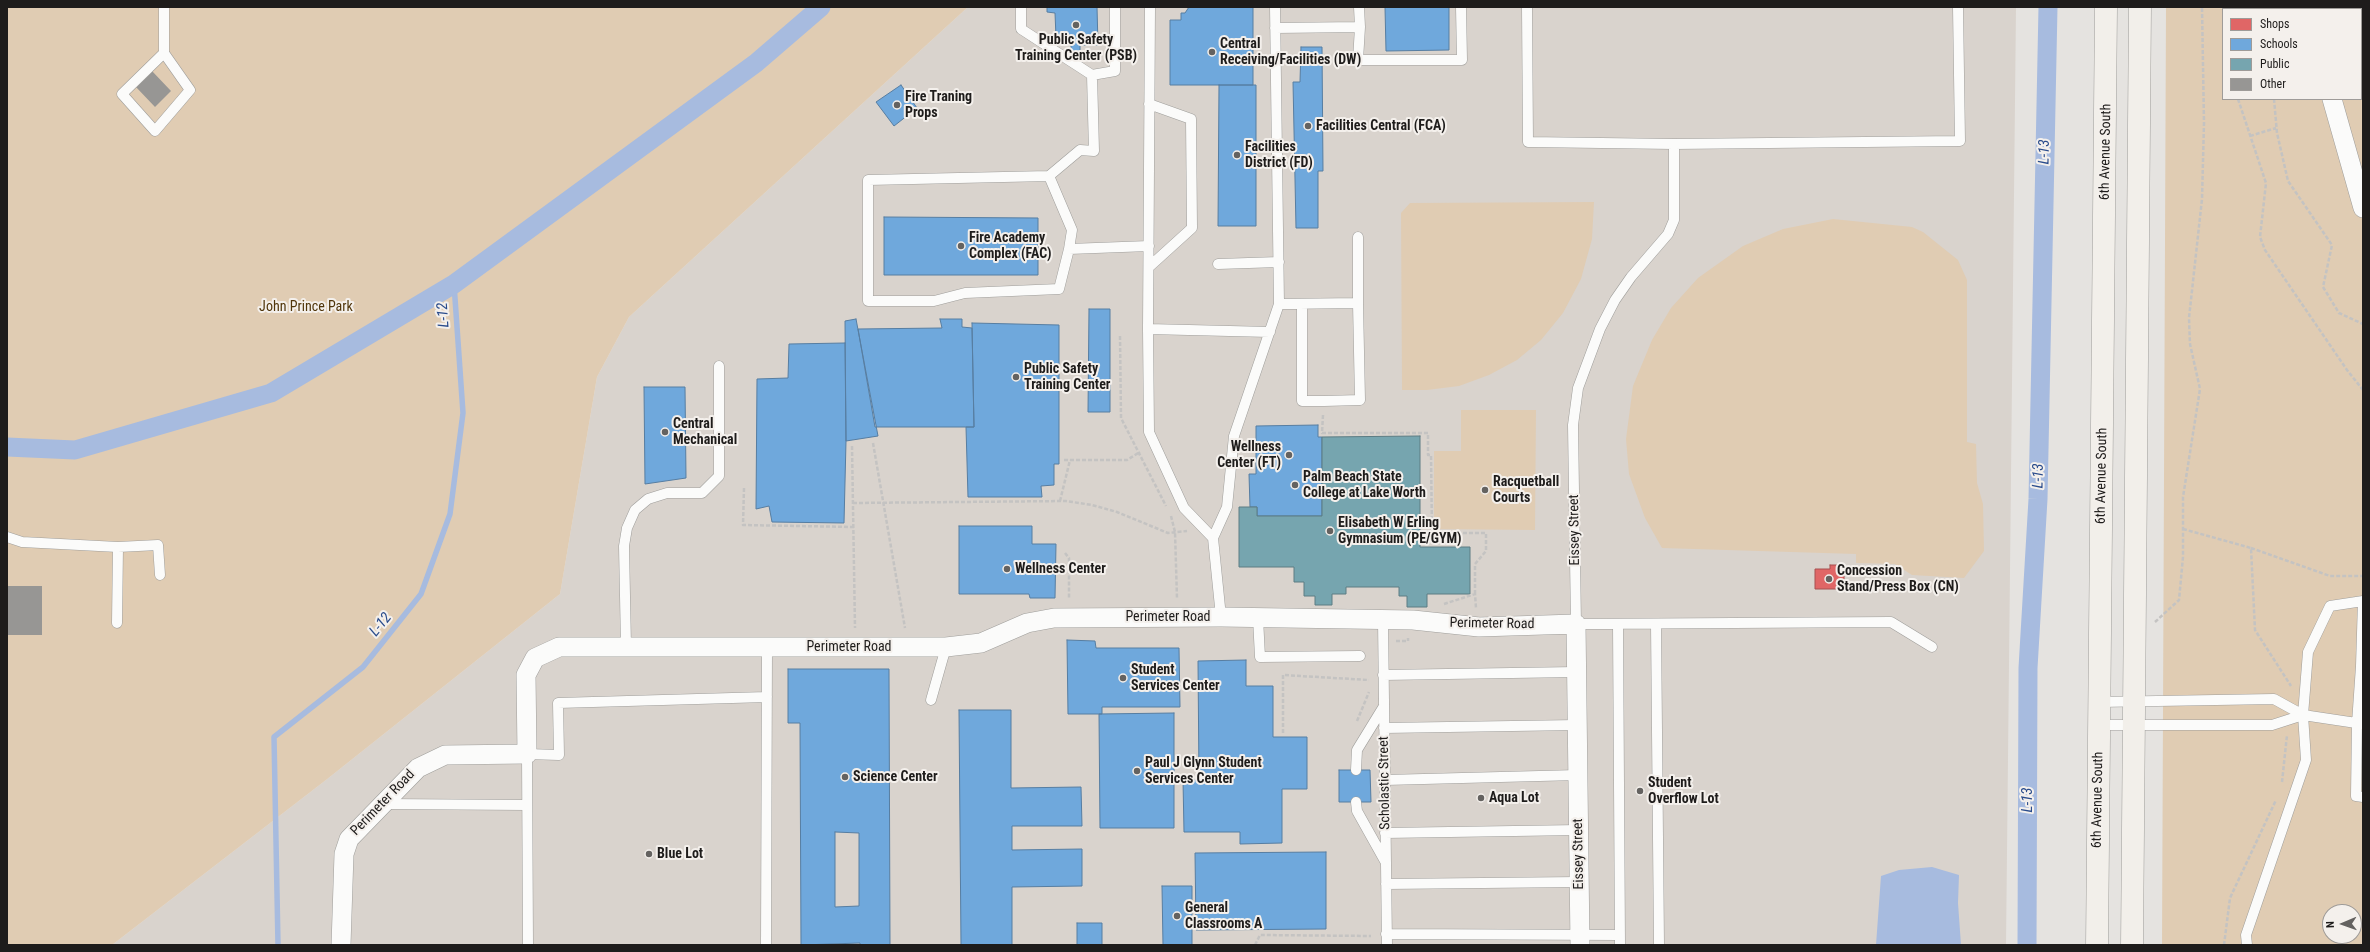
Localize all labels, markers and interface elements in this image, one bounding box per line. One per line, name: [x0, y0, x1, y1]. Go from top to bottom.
legend: [2222, 8, 2362, 100]
text: Shops: [2260, 17, 2289, 31]
marker: Public Safety Training Center (PSB): [1071, 20, 1081, 30]
place label: Public Safety Training Center (PSB): [1015, 32, 1137, 64]
place label: Central Receiving/Facilities (DW): [1220, 36, 1361, 68]
text: Schools: [2260, 37, 2298, 51]
marker: Central Receiving/Facilities (DW): [1207, 47, 1217, 57]
text: Public: [2260, 57, 2289, 71]
text: Other: [2260, 77, 2286, 91]
place label: Fire Traning Props: [905, 89, 972, 122]
marker: Fire Traning Props: [892, 100, 902, 110]
street label: 6th Avenue South: [2097, 104, 2115, 200]
place label: Facilities Central (FCA): [1316, 118, 1446, 134]
marker: Facilities Central (FCA): [1303, 121, 1313, 131]
place label: Facilities District (FD): [1245, 139, 1313, 172]
water label: L-13: [2036, 139, 2054, 165]
marker: Facilities District (FD): [1232, 150, 1242, 160]
place label: Fire Academy Complex (FAC): [969, 230, 1051, 262]
marker: Fire Academy Complex (FAC): [956, 241, 966, 251]
park label: John Prince Park: [259, 299, 353, 315]
water label: L-12: [434, 302, 454, 328]
place label: Public Safety Training Center: [1024, 361, 1110, 394]
marker: Public Safety Training Center: [1011, 372, 1021, 382]
place label: Central Mechanical: [673, 416, 737, 448]
marker: Central Mechanical: [660, 427, 670, 437]
street label: 6th Avenue South: [2093, 428, 2111, 524]
place label: Wellness Center (FT): [1217, 439, 1281, 472]
marker: Wellness Center (FT): [1284, 450, 1294, 460]
water label: L-13: [2030, 463, 2048, 489]
place label: Palm Beach State College at Lake Worth: [1303, 469, 1426, 502]
place label: Racquetball Courts: [1493, 474, 1559, 506]
marker: Palm Beach State College at Lake Worth: [1290, 480, 1300, 490]
marker: Racquetball Courts: [1480, 485, 1490, 495]
street label: Eissey Street: [1566, 494, 1584, 566]
place label: Elisabeth W Erling Gymnasium (PE/GYM): [1338, 515, 1462, 548]
marker: Elisabeth W Erling Gymnasium (PE/GYM): [1325, 526, 1335, 536]
place label: Wellness Center: [1015, 561, 1106, 577]
place label: Concession Stand/Press Box (CN): [1837, 563, 1959, 596]
marker: Wellness Center: [1002, 564, 1012, 574]
marker: Concession Stand/Press Box (CN): [1824, 574, 1834, 584]
street label: Perimeter Road: [1125, 609, 1211, 625]
water label: L-12: [366, 610, 396, 640]
street label: Perimeter Road: [1449, 615, 1535, 633]
street label: Perimeter Road: [806, 639, 892, 655]
place label: Student Services Center: [1131, 662, 1220, 694]
marker: Student Services Center: [1118, 673, 1128, 683]
street label: Scholastic Street: [1376, 736, 1394, 830]
street label: 6th Avenue South: [2089, 752, 2107, 848]
place label: Paul J Glynn Student Services Center: [1145, 755, 1262, 788]
marker: Paul J Glynn Student Services Center: [1132, 766, 1142, 776]
street label: Perimeter Road: [347, 767, 419, 839]
place label: Science Center: [853, 769, 938, 785]
marker: Science Center: [840, 772, 850, 782]
place label: Student Overflow Lot: [1648, 775, 1719, 808]
marker: Student Overflow Lot: [1635, 786, 1645, 796]
water label: L-13: [2019, 788, 2037, 812]
place label: Aqua Lot: [1489, 790, 1539, 806]
marker: Aqua Lot: [1476, 793, 1486, 803]
street label: Eissey Street: [1570, 818, 1588, 890]
place label: Blue Lot: [657, 846, 703, 862]
marker: Blue Lot: [644, 849, 654, 859]
place label: General Classrooms A: [1185, 900, 1262, 932]
north arrow: [2322, 904, 2362, 944]
marker: General Classrooms A: [1172, 911, 1182, 921]
text: N: [2324, 921, 2337, 928]

